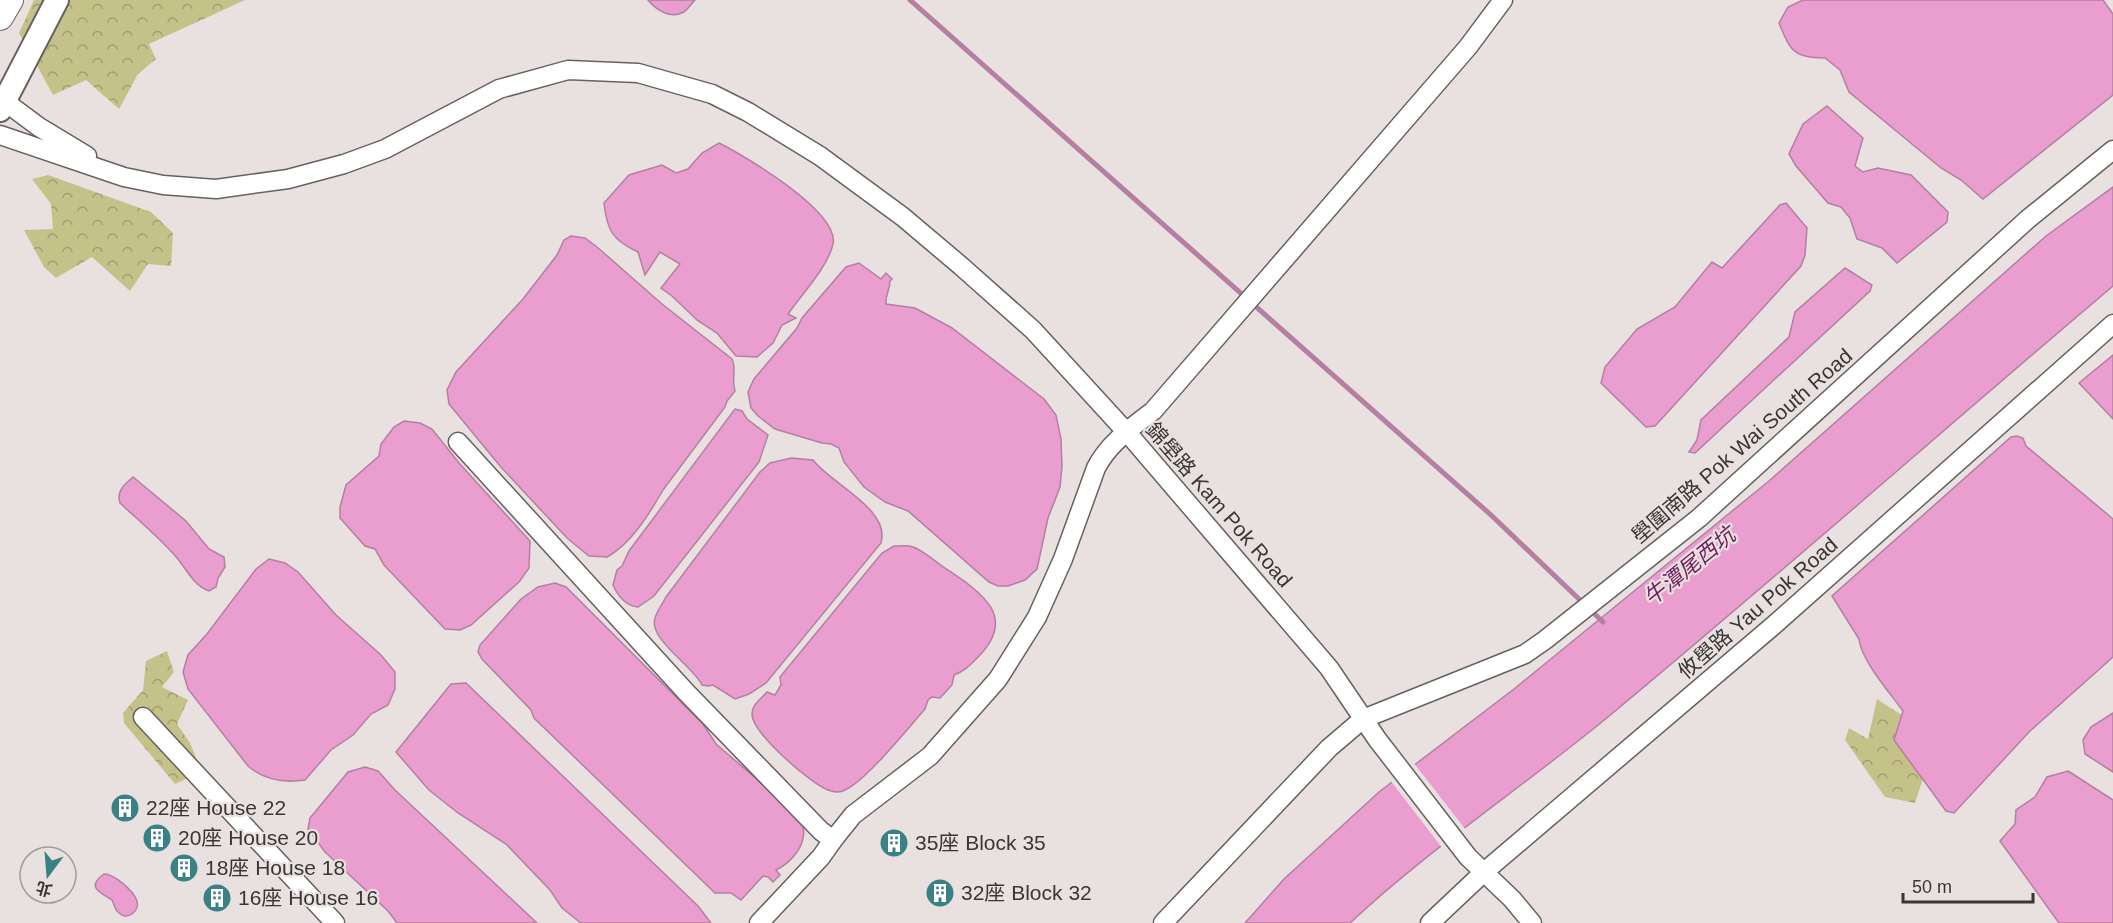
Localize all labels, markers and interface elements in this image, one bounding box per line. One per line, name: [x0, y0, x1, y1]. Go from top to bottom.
street label: 壆圍南路 Pok Wai South Road: [1627, 344, 1856, 547]
street label: 錦壆路 Kam Pok Road: [1142, 418, 1297, 591]
water label: 牛潭尾西坑: [1639, 520, 1742, 611]
street label: 攸壆路 Yau Pok Road: [1674, 532, 1842, 683]
building icon: 22座 House 22: [109, 792, 141, 824]
place label: 22座 House 22: [146, 796, 286, 819]
building icon: 20座 House 20: [141, 822, 173, 854]
place label: 20座 House 20: [178, 826, 318, 849]
building icon: 35座 Block 35: [878, 827, 910, 859]
place label: 35座 Block 35: [915, 831, 1046, 854]
north arrow: [18, 845, 78, 905]
building icon: 18座 House 18: [168, 852, 200, 884]
place label: 18座 House 18: [205, 856, 345, 879]
scale bar: [1903, 866, 2034, 904]
building icon: 32座 Block 32: [924, 877, 956, 909]
text: 50 m: [1912, 877, 1952, 897]
text: 北: [34, 879, 54, 899]
place label: 32座 Block 32: [961, 881, 1092, 904]
building icon: 16座 House 16: [201, 882, 233, 914]
place label: 16座 House 16: [238, 886, 378, 909]

